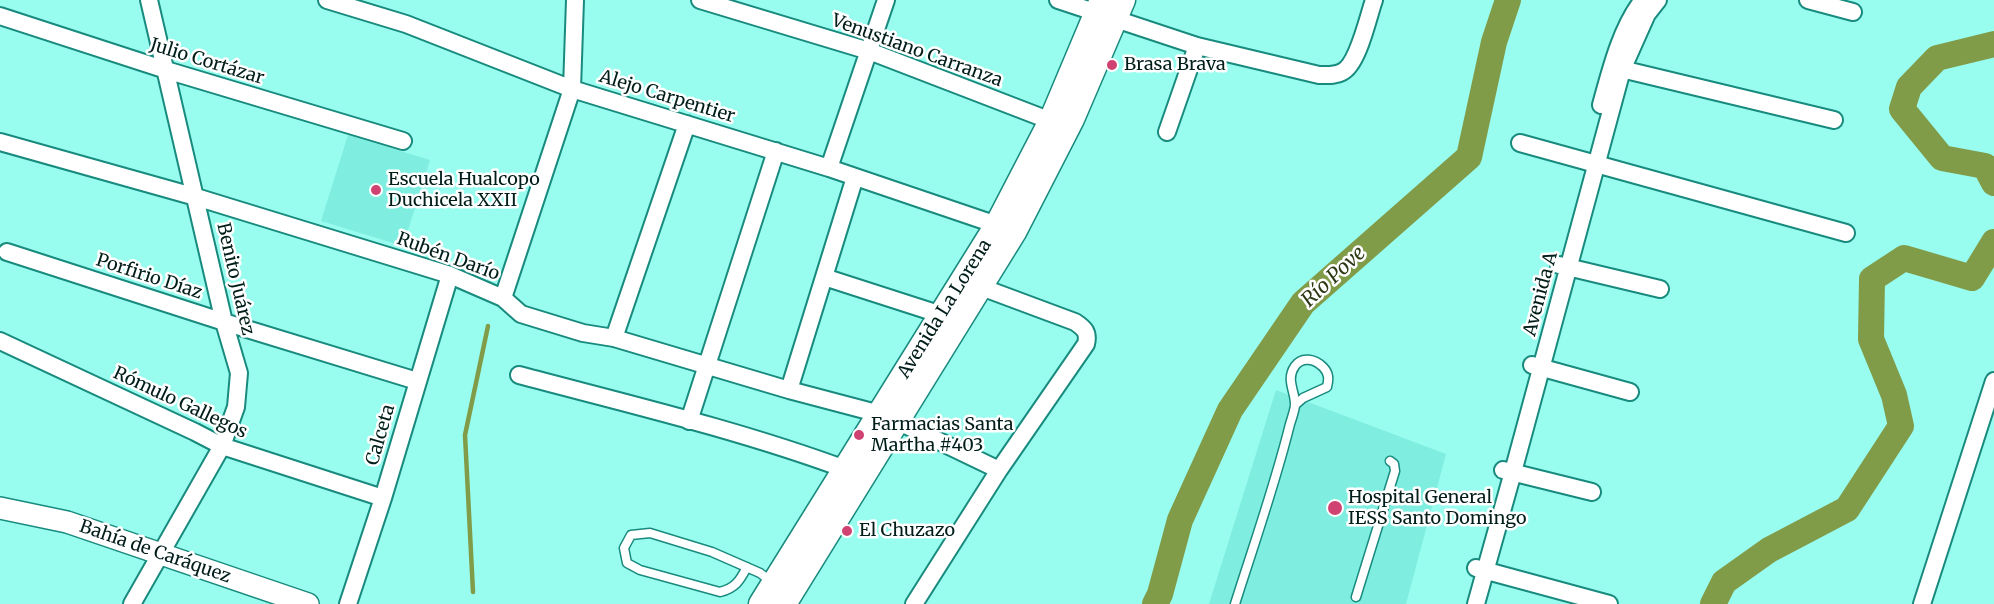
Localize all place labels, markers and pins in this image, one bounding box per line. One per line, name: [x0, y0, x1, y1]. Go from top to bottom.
place label: Brasa Brava: [1124, 54, 1226, 76]
marker: Brasa Brava: [1105, 58, 1119, 72]
place label: Escuela Hualcopo Duchicela XXII: [388, 169, 540, 212]
marker: Escuela Hualcopo Duchicela XXII: [369, 183, 383, 197]
place label: Farmacias Santa Martha #403: [871, 414, 1013, 456]
marker: Farmacias Santa Martha #403: [852, 428, 866, 442]
place label: Hospital General IESS Santo Domingo: [1348, 487, 1526, 530]
marker: Hospital General IESS Santo Domingo: [1326, 499, 1344, 517]
place label: El Chuzazo: [859, 520, 955, 542]
marker: El Chuzazo: [840, 524, 854, 538]

